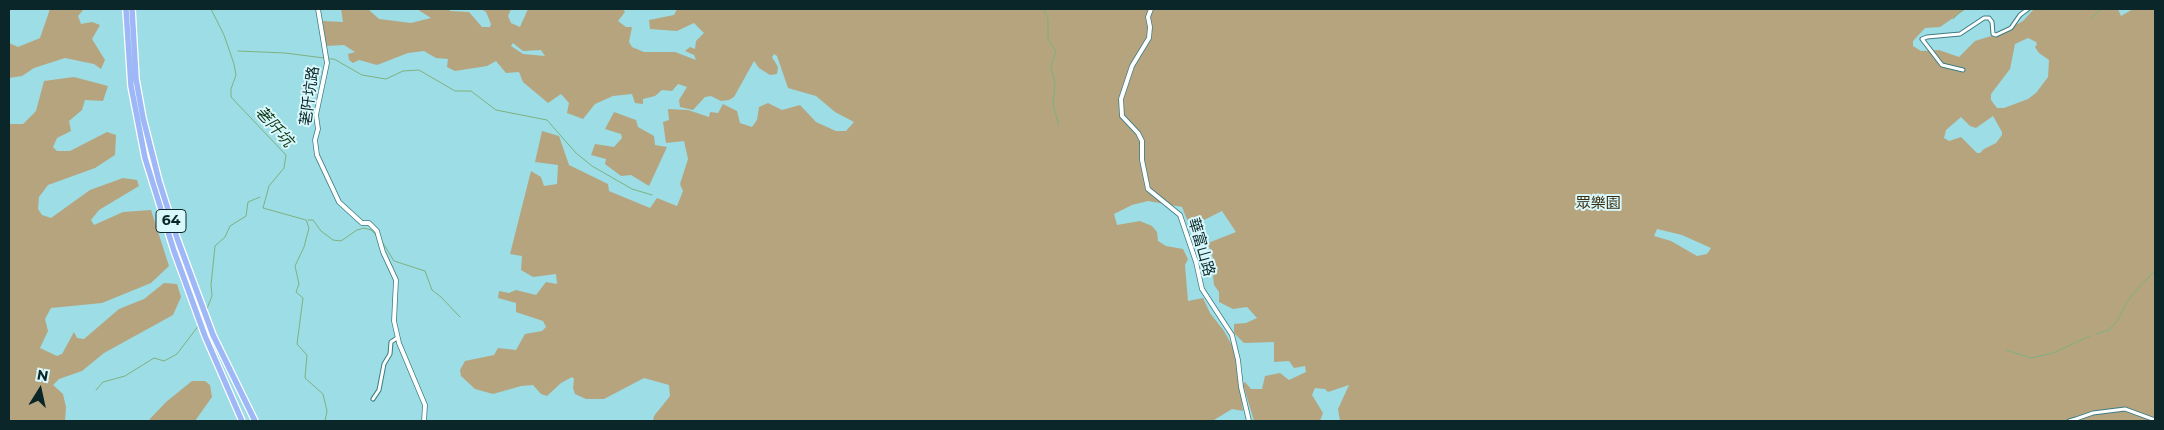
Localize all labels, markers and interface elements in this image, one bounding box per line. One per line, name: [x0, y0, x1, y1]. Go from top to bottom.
street label: 荖阡坑路: [297, 65, 323, 127]
water label: 荖阡坑: [251, 103, 297, 151]
park label: 眾樂園: [1576, 195, 1620, 213]
road number: 64: [156, 210, 186, 232]
street label: 華富山路: [1184, 216, 1218, 278]
north arrow: [15, 365, 65, 415]
text: N: [35, 365, 50, 385]

